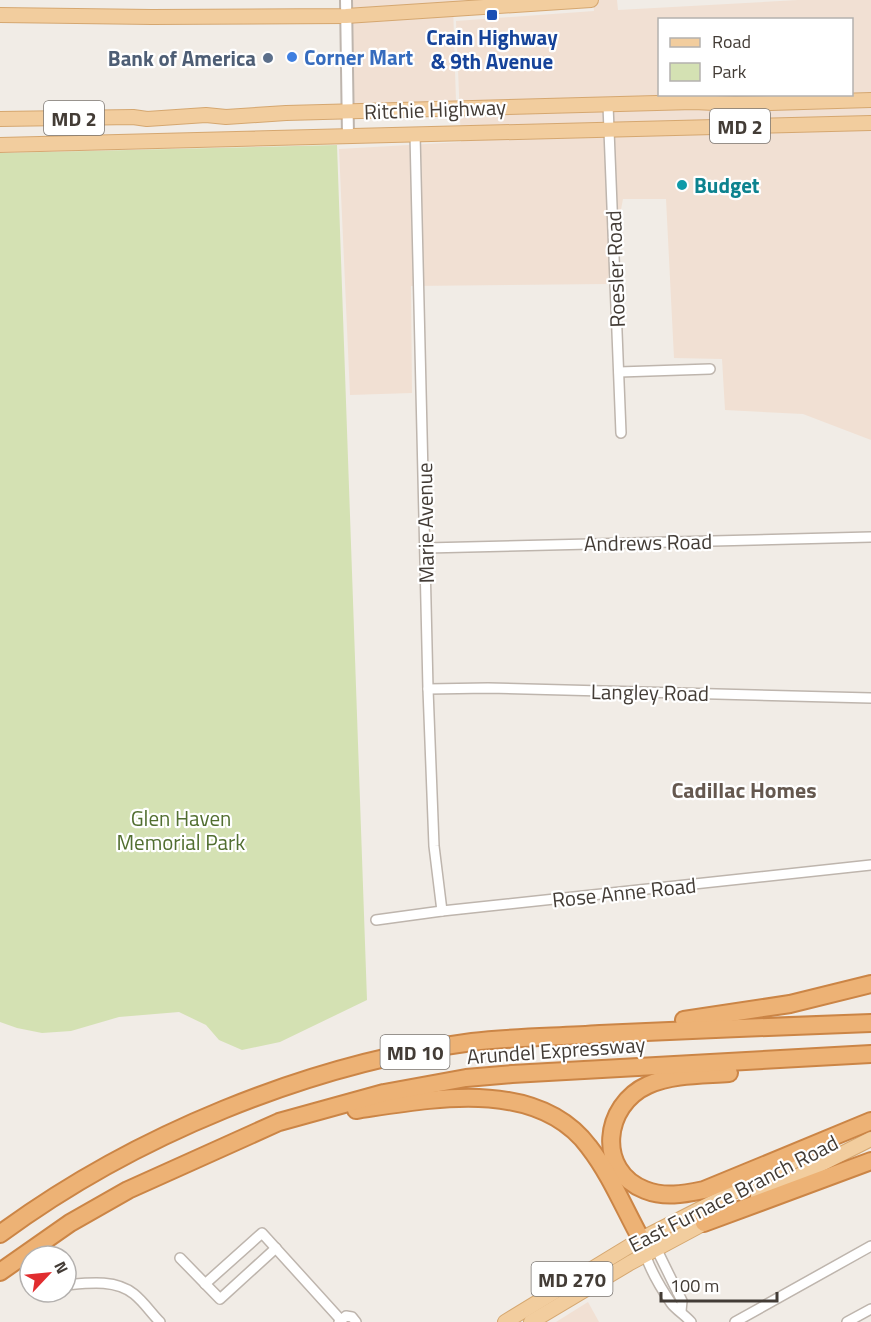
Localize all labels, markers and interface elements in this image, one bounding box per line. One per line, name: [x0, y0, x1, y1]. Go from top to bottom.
marker: Crain Highway & 9th Avenue: [485, 8, 499, 22]
legend: [658, 18, 853, 96]
place label: Crain Highway & 9th Avenue: [426, 21, 558, 77]
text: Road: [712, 28, 751, 55]
place label: Corner Mart: [304, 41, 414, 73]
place label: Bank of America: [108, 42, 256, 74]
marker: Corner Mart: [285, 50, 299, 64]
marker: Bank of America: [261, 51, 275, 65]
text: Park: [712, 58, 747, 85]
street label: Ritchie Highway: [363, 91, 507, 127]
road number: MD 2: [44, 101, 104, 135]
road number: MD 2: [710, 109, 770, 143]
place label: Budget: [694, 169, 760, 201]
marker: Budget: [675, 178, 689, 192]
street label: Roesler Road: [597, 210, 633, 328]
street label: Marie Avenue: [408, 462, 442, 584]
street label: Andrews Road: [584, 525, 712, 559]
street label: Langley Road: [591, 675, 709, 709]
district label: Cadillac Homes: [671, 773, 817, 807]
park label: Glen Haven Memorial Park: [117, 802, 245, 858]
street label: Rose Anne Road: [550, 869, 698, 915]
street label: Arundel Expressway: [466, 1028, 646, 1072]
road number: MD 10: [380, 1035, 450, 1069]
street label: East Furnace Branch Road: [623, 1126, 843, 1260]
north arrow: [18, 1244, 78, 1304]
text: N: [48, 1257, 75, 1278]
road number: MD 270: [532, 1262, 612, 1296]
scale bar: [661, 1265, 776, 1303]
text: 100 m: [670, 1272, 719, 1299]

